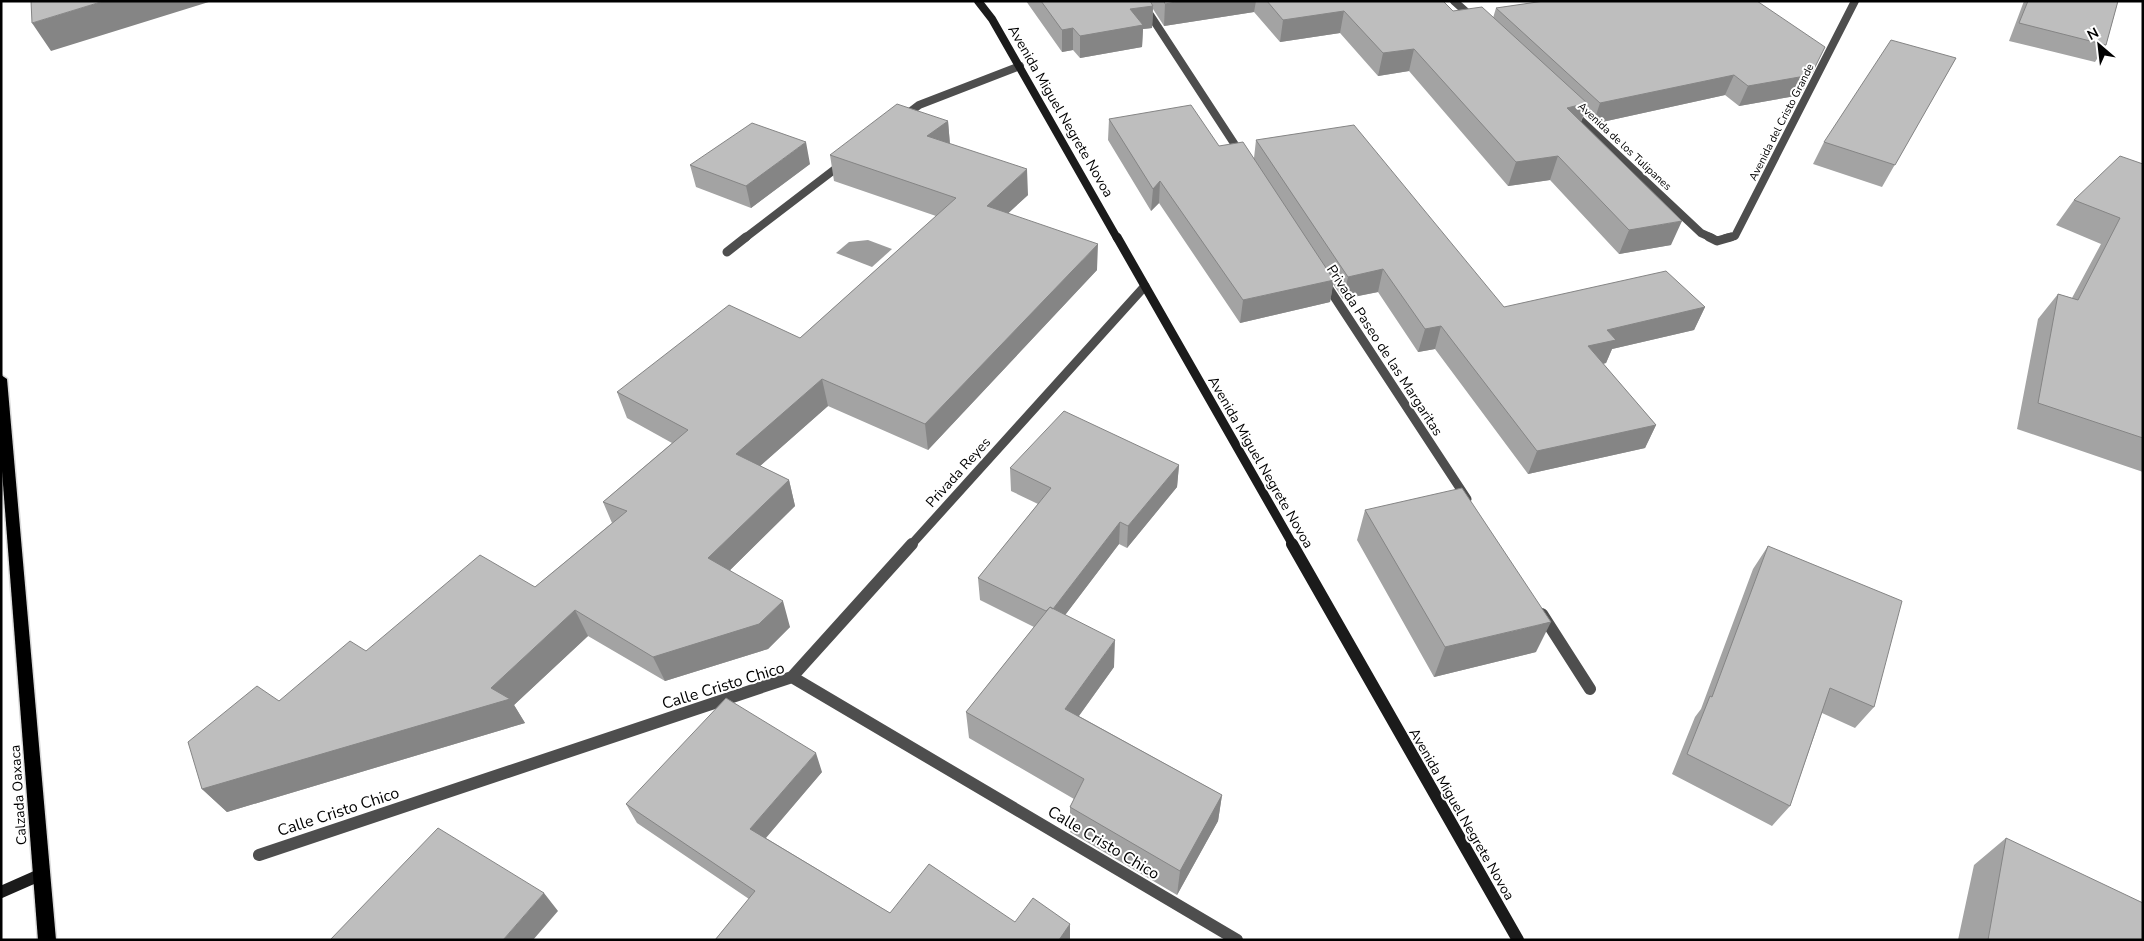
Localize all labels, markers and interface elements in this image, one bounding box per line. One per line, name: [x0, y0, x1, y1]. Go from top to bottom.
north arrow: [2074, 20, 2124, 70]
street label: Avenida Miguel Negrete Novoa: [1003, 22, 1118, 201]
text: N: [2084, 23, 2102, 45]
street label: Avenida del Cristo Grande: [1745, 61, 1818, 183]
street label: Avenida de los Tulipanes: [1575, 99, 1675, 194]
street label: Privada Paseo de las Margaritas: [1322, 261, 1447, 440]
street label: Avenida Miguel Negrete Novoa: [1203, 373, 1318, 552]
street label: Privada Reyes: [922, 433, 995, 512]
street label: Calle Cristo Chico: [659, 657, 787, 715]
street label: Avenida Miguel Negrete Novoa: [1404, 725, 1519, 904]
street label: Calzada Oaxaca: [6, 744, 31, 846]
street label: Calle Cristo Chico: [274, 782, 402, 842]
street label: Calle Cristo Chico: [1043, 801, 1164, 885]

